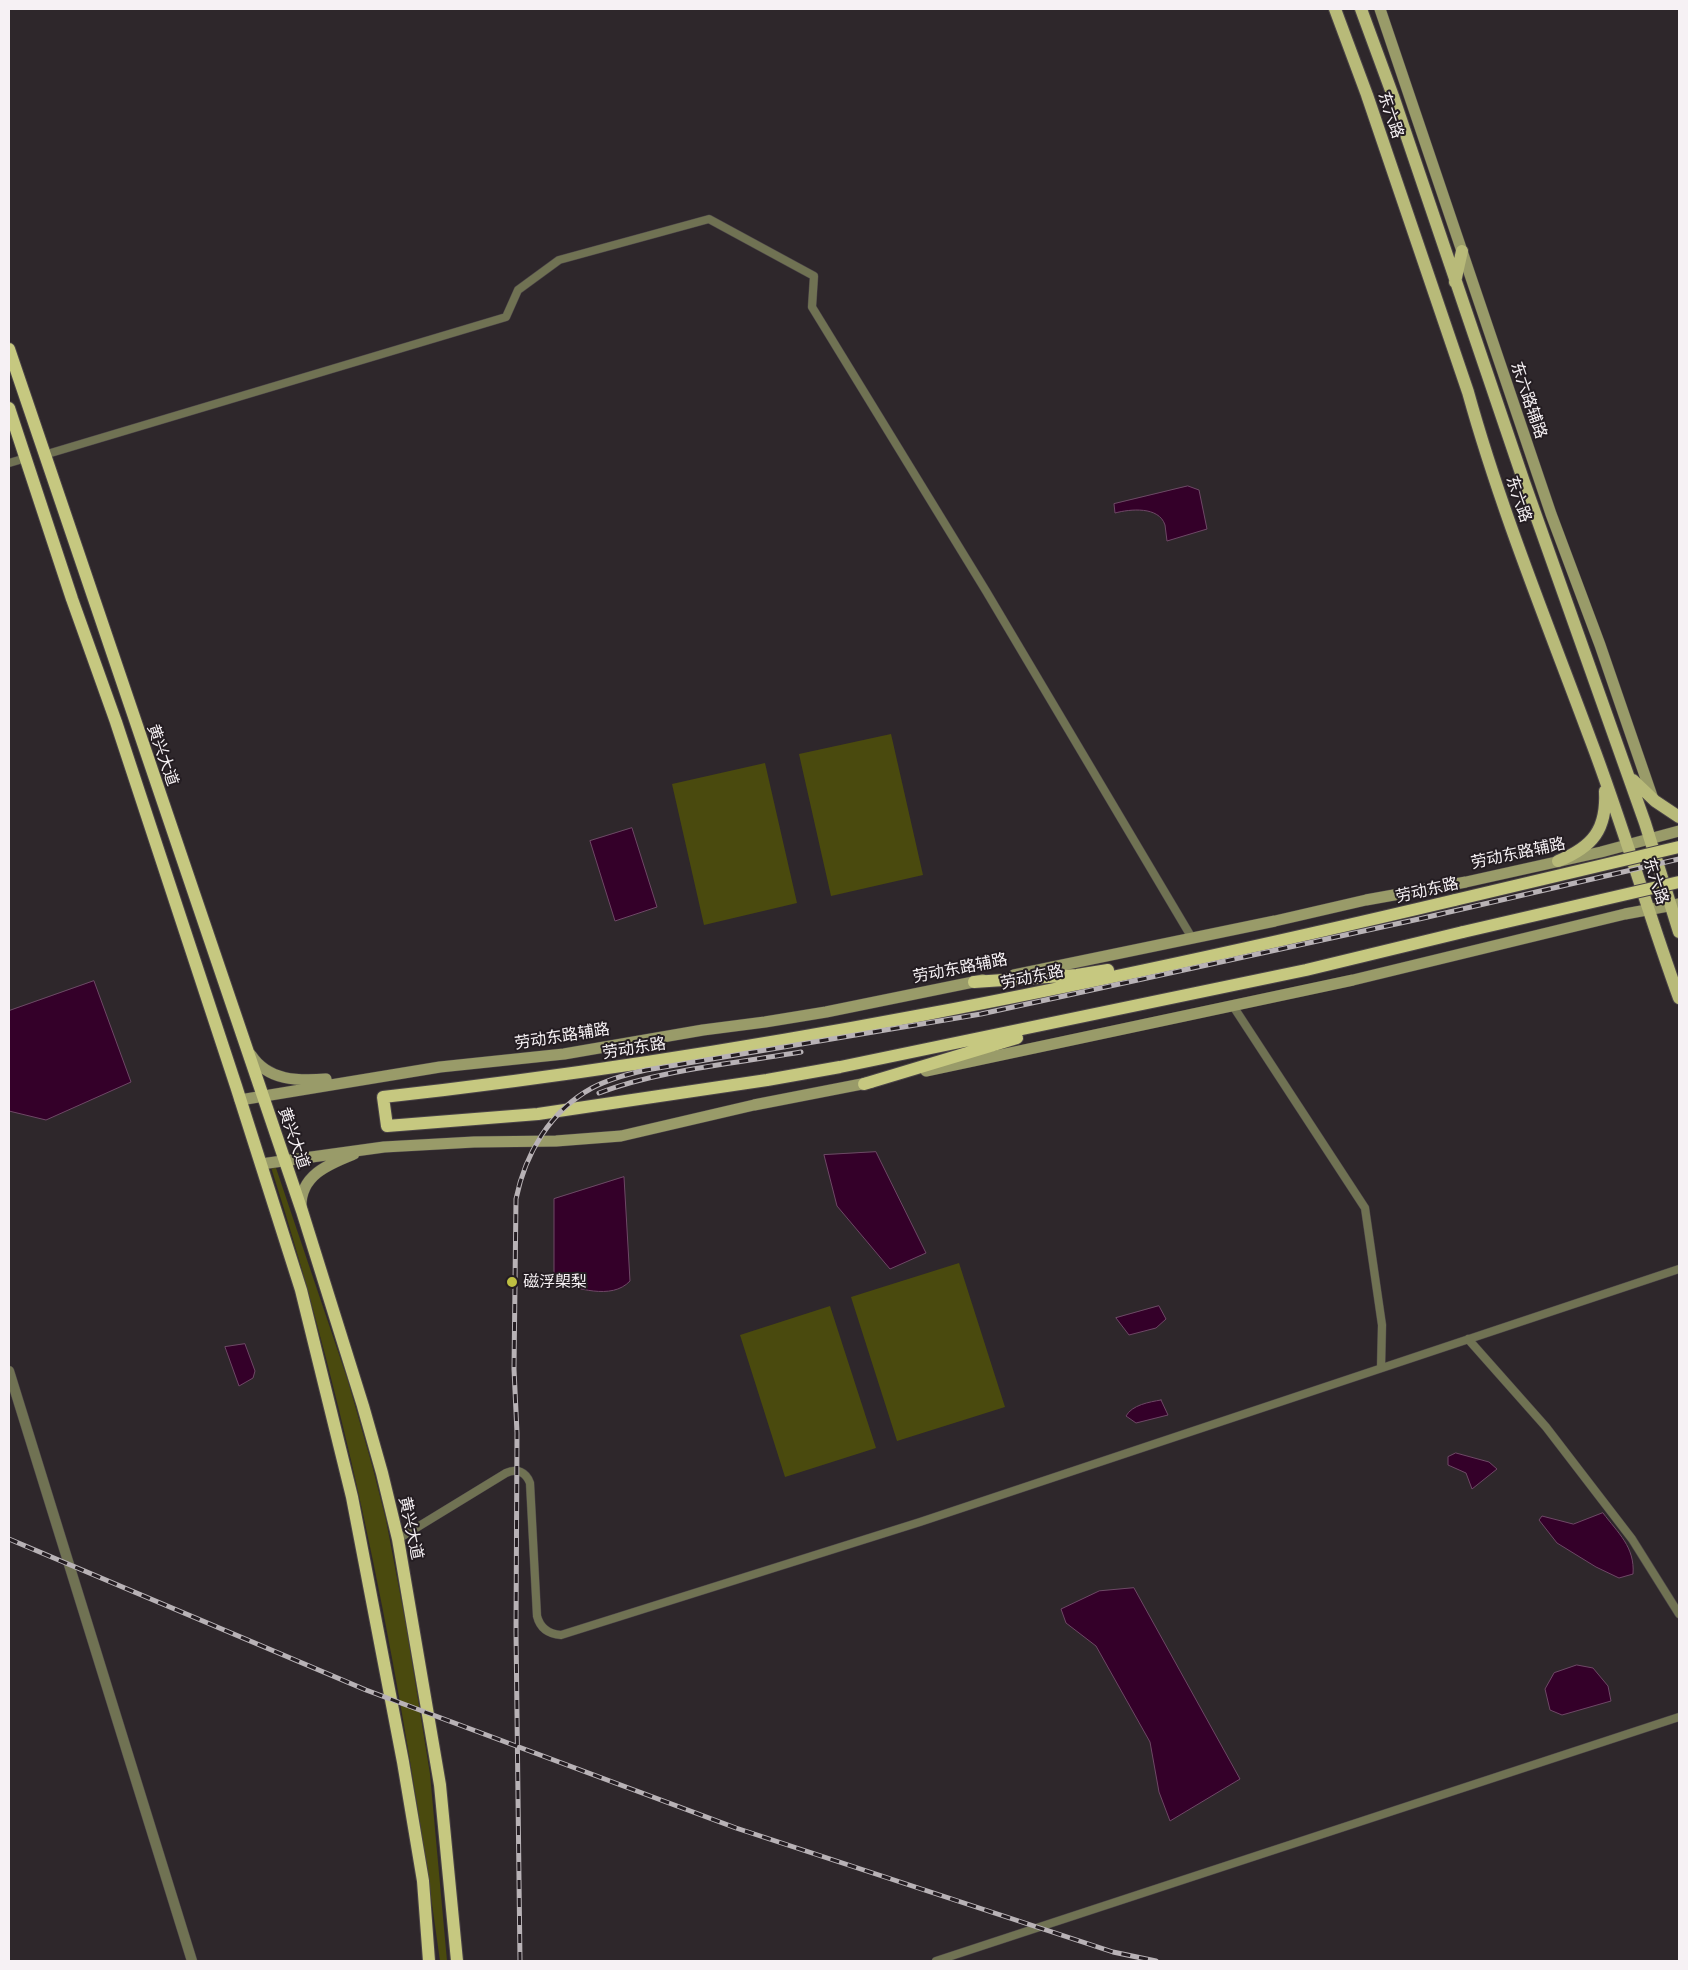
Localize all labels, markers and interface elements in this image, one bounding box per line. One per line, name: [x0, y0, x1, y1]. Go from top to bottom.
street label: 东六路: [1374, 89, 1408, 141]
street label: 东六路辅路: [1507, 359, 1551, 441]
street label: 东六路: [1502, 473, 1536, 525]
street label: 黄兴大道: [144, 722, 182, 788]
street label: 劳动东路辅路: [1469, 834, 1567, 872]
street label: 东六路: [1639, 855, 1673, 907]
street label: 劳动东路: [1394, 873, 1460, 907]
street label: 劳动东路辅路: [911, 949, 1009, 987]
street label: 劳动东路: [999, 961, 1065, 993]
street label: 劳动东路辅路: [513, 1019, 611, 1053]
street label: 劳动东路: [601, 1034, 667, 1062]
street label: 黄兴大道: [275, 1105, 313, 1171]
place label: 磁浮㮾梨: [523, 1272, 587, 1292]
marker: 磁浮㮾梨: [505, 1275, 519, 1289]
street label: 黄兴大道: [395, 1495, 427, 1561]

